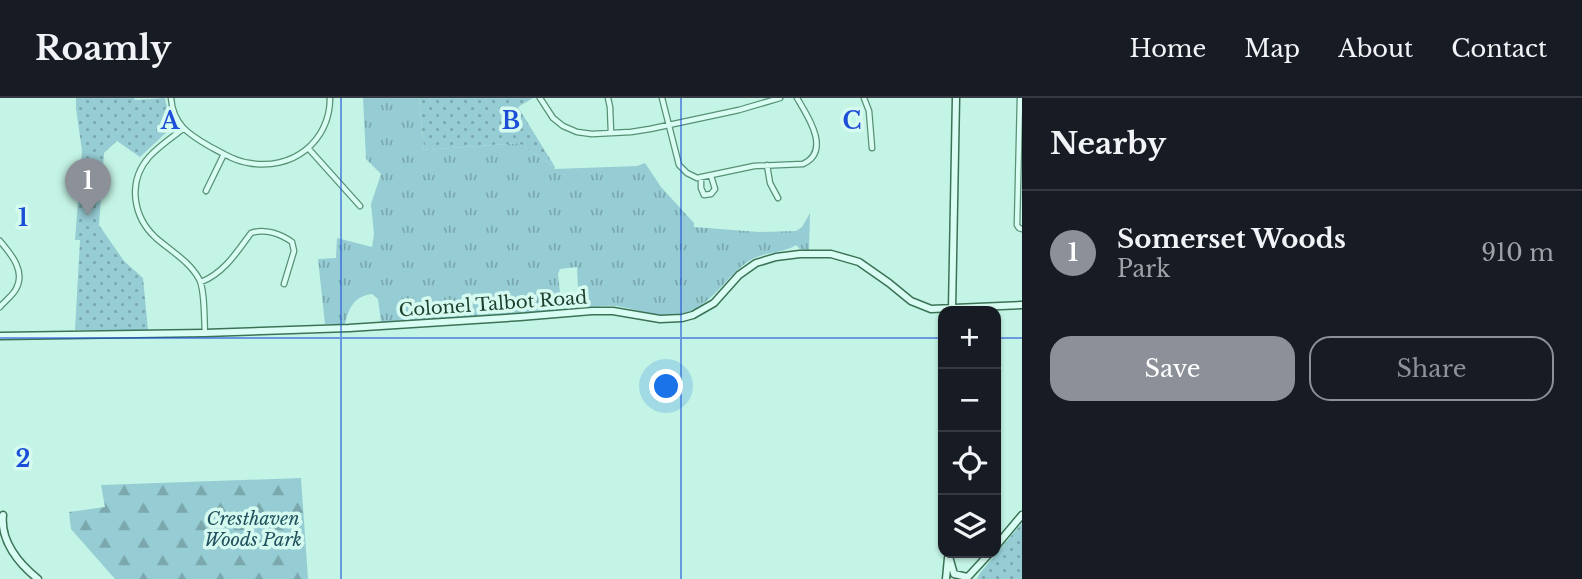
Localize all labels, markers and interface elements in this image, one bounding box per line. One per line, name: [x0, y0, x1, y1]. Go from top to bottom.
text: Roamly: [35, 28, 171, 69]
text: Home: [1130, 34, 1206, 63]
text: Map: [1244, 34, 1300, 63]
text: About: [1338, 34, 1413, 63]
text: Contact: [1451, 34, 1547, 63]
text: A: [160, 107, 181, 135]
text: B: [502, 107, 520, 135]
text: C: [843, 107, 861, 135]
text: Nearby: [1050, 125, 1166, 162]
pin: 1: [65, 158, 111, 216]
text: 1: [18, 204, 28, 232]
text: Somerset Woods: [1117, 223, 1346, 255]
text: 1: [1068, 239, 1078, 267]
text: 910 m: [1481, 239, 1554, 267]
text: Park: [1117, 255, 1170, 283]
street label: Colonel Talbot Road: [398, 286, 588, 322]
map controls: [938, 306, 1001, 558]
button: +: [938, 306, 1001, 369]
button: Save: [1050, 336, 1295, 401]
button: Share: [1309, 336, 1554, 401]
your location: [649, 369, 683, 403]
button: −: [938, 369, 1001, 432]
button: locate: [938, 432, 1001, 495]
text: 2: [16, 445, 30, 473]
button: layers: [938, 495, 1001, 558]
park label: Cresthaven Woods Park: [204, 508, 302, 551]

